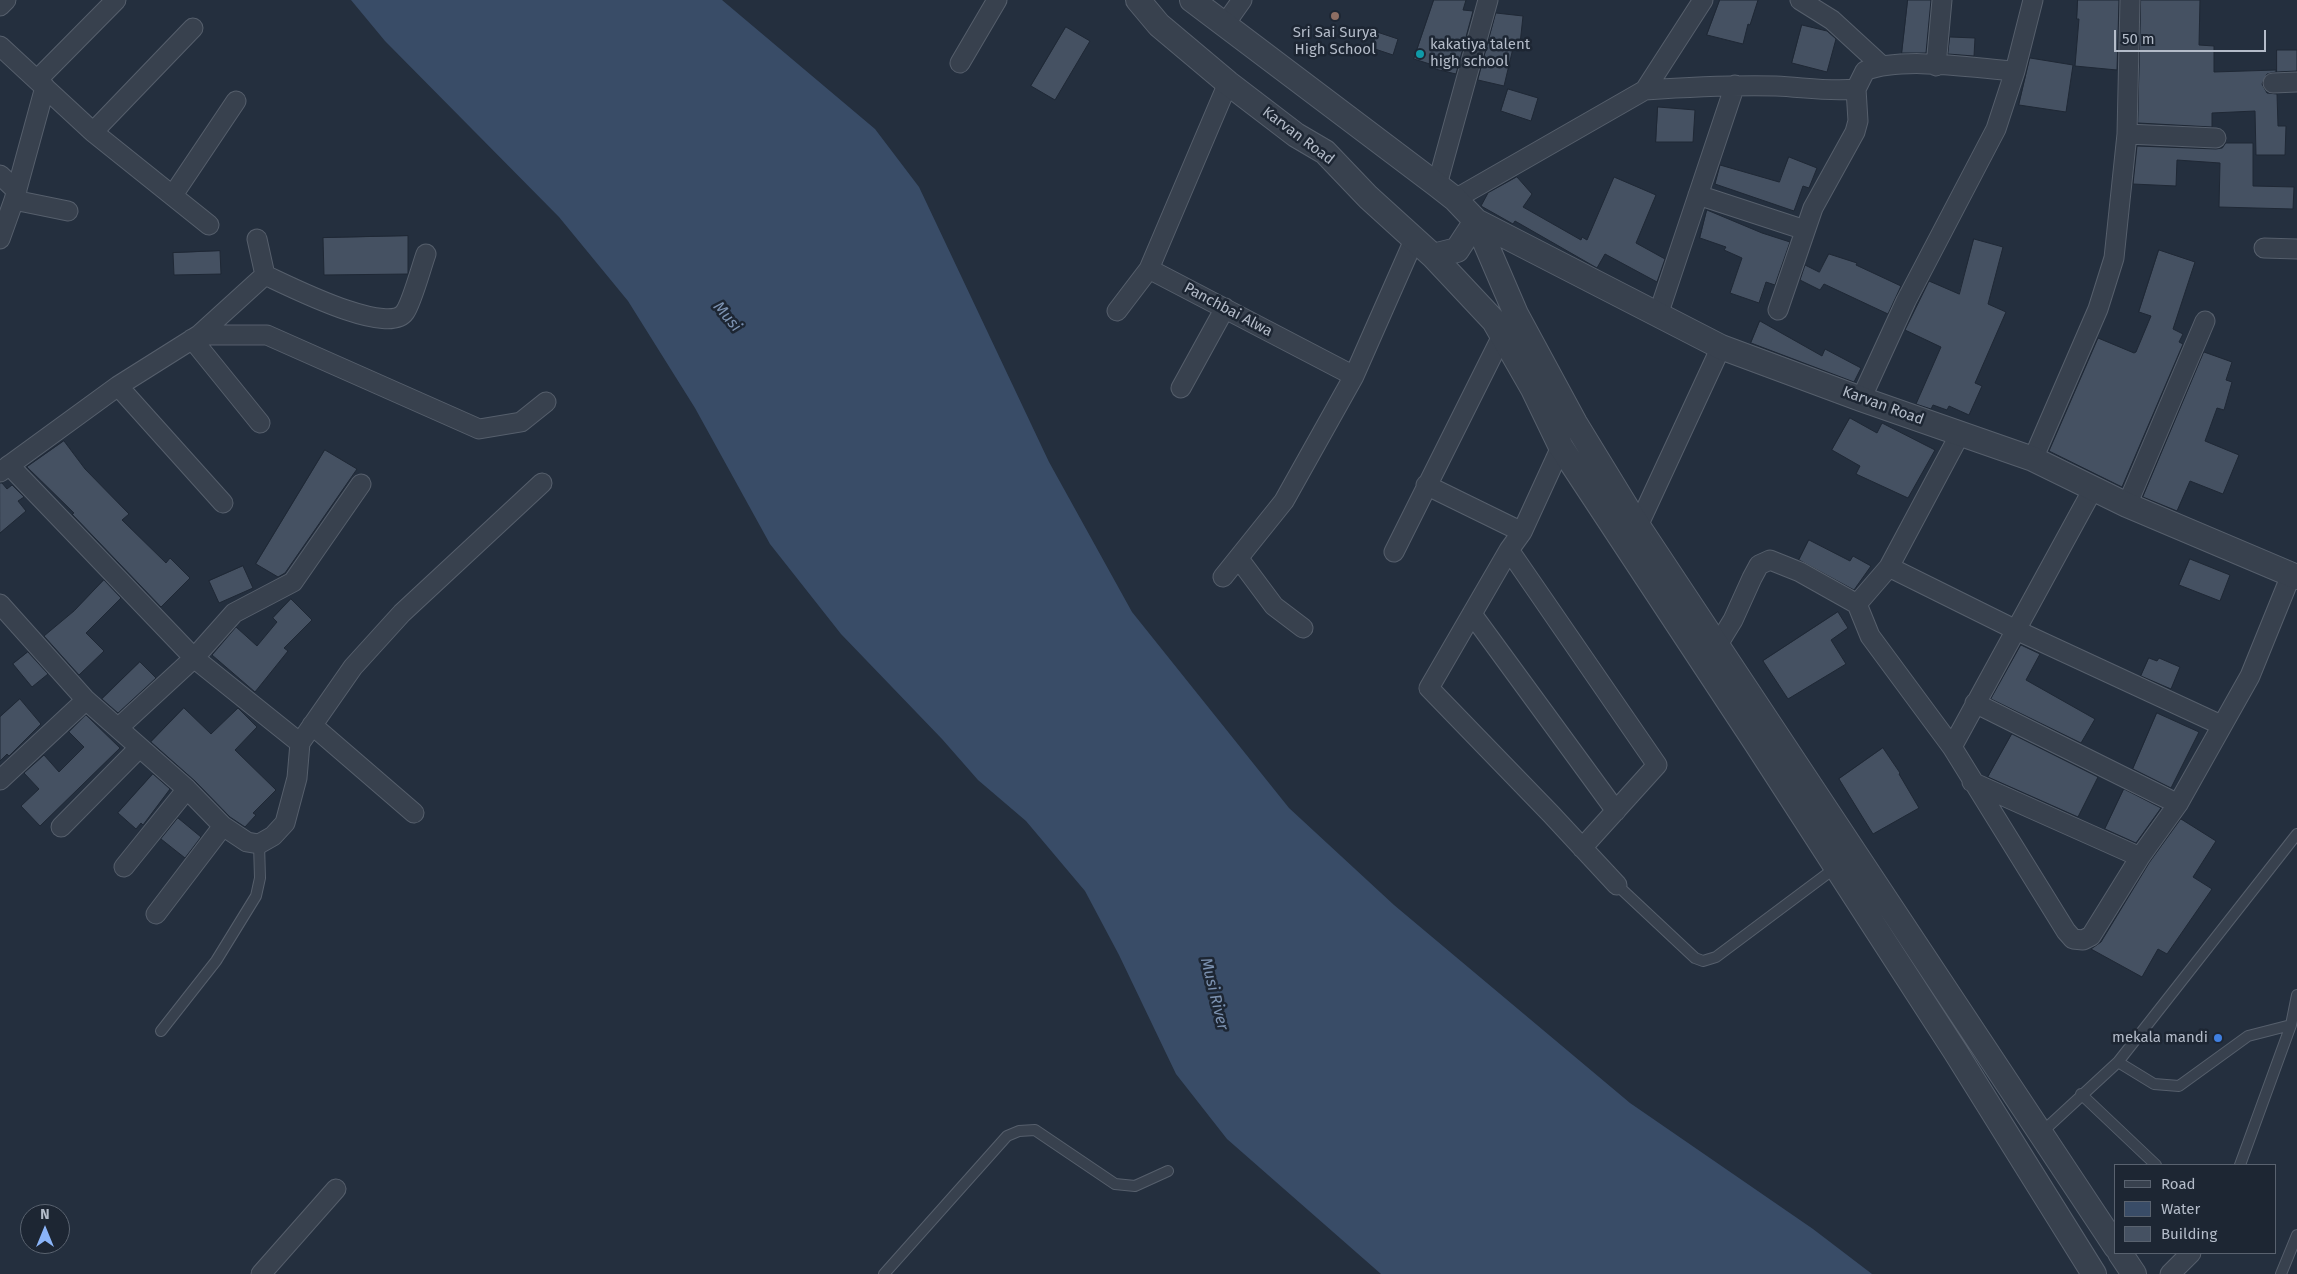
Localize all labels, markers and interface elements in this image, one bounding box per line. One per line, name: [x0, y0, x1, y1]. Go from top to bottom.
marker: Sri Sai Surya High School: [1329, 10, 1341, 22]
scale bar: [2117, 20, 2270, 52]
place label: Sri Sai Surya High School: [1293, 24, 1377, 59]
text: 50 m: [2122, 30, 2155, 48]
place label: kakatiya talent high school: [1430, 36, 1530, 71]
marker: kakatiya talent high school: [1414, 48, 1426, 60]
street label: Karvan Road: [1259, 103, 1337, 169]
street label: Panchbai Alwa: [1181, 279, 1275, 341]
water label: Musi: [709, 298, 745, 336]
street label: Karvan Road: [1840, 383, 1926, 429]
water label: Musi River: [1196, 956, 1232, 1032]
place label: mekala mandi: [2112, 1029, 2208, 1047]
marker: mekala mandi: [2212, 1032, 2224, 1044]
legend: [2114, 1164, 2277, 1254]
text: Road: [2161, 1175, 2196, 1193]
text: Water: [2161, 1200, 2200, 1218]
north arrow: [20, 1204, 70, 1254]
text: N: [40, 1206, 50, 1223]
text: Building: [2161, 1225, 2217, 1243]

